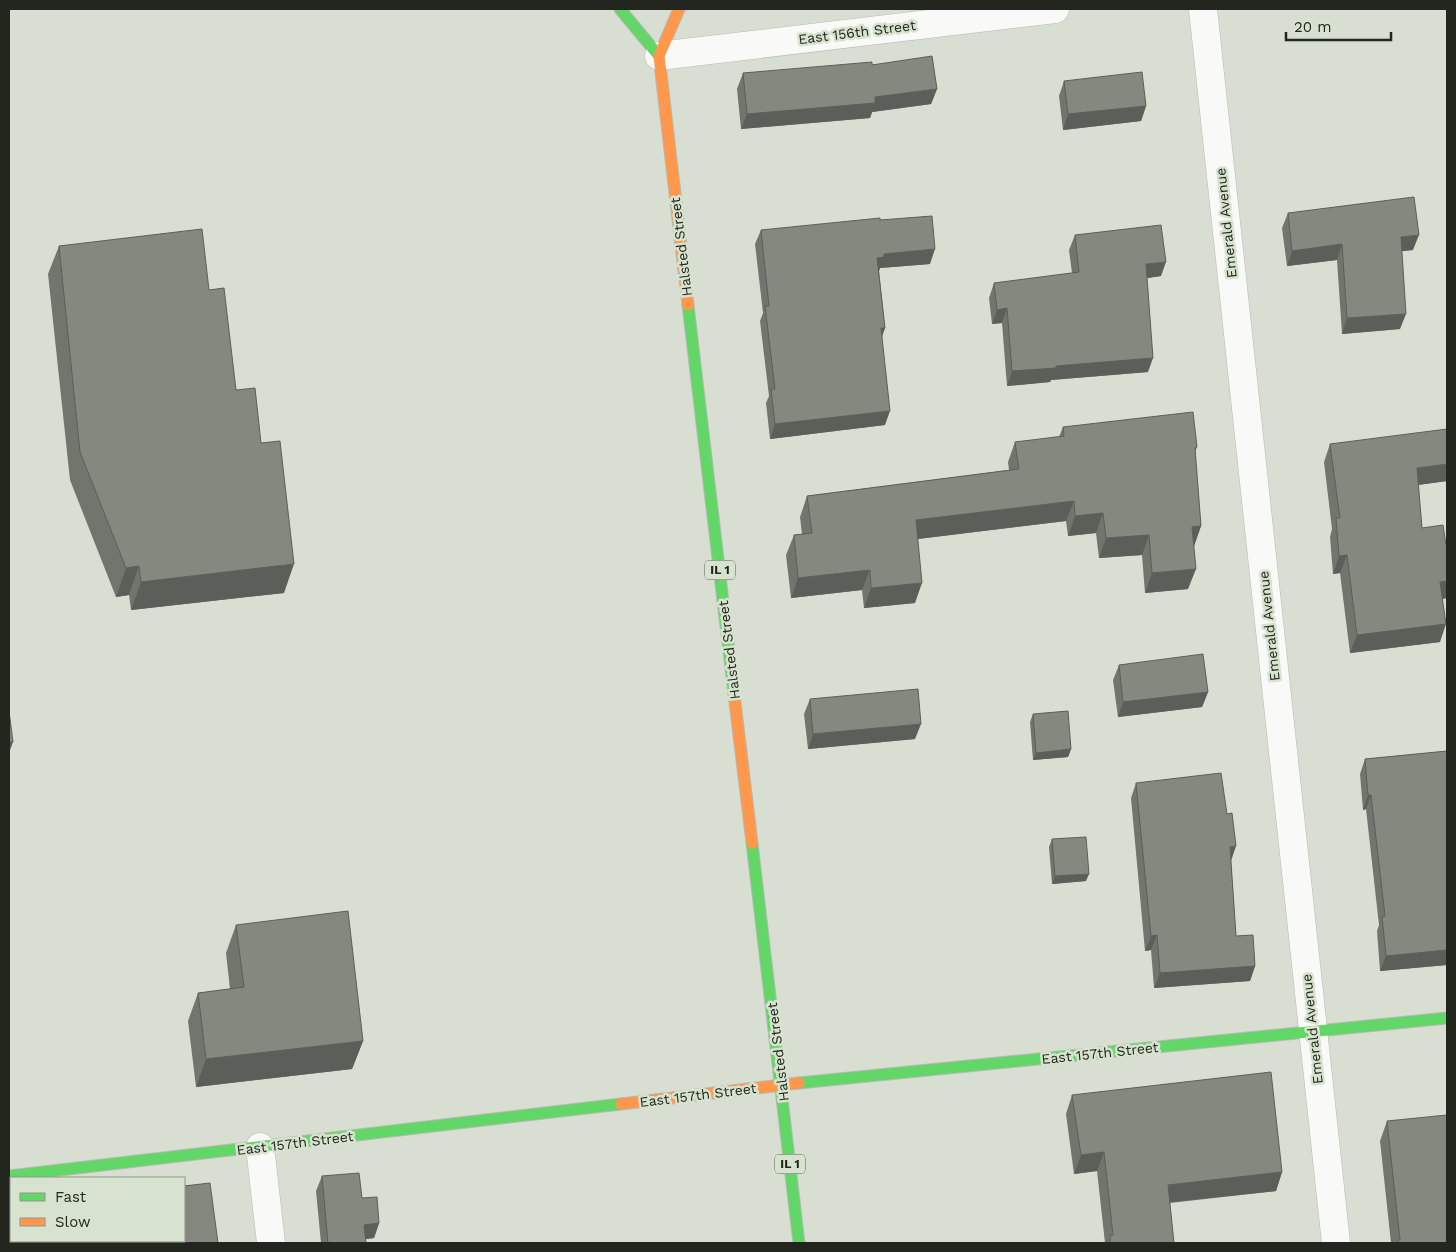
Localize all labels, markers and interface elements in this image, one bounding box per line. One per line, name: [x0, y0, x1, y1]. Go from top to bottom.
scale bar: [1286, 10, 1391, 42]
street label: East 156th Street: [797, 17, 917, 47]
text: 20 m: [1294, 18, 1332, 36]
street label: Emerald Avenue: [1212, 167, 1240, 279]
street label: Halsted Street: [667, 197, 695, 297]
road number: IL 1: [705, 560, 735, 580]
street label: Emerald Avenue: [1255, 570, 1283, 682]
street label: Halsted Street: [715, 600, 743, 700]
street label: Emerald Avenue: [1298, 973, 1326, 1085]
street label: Halsted Street: [764, 1002, 792, 1102]
street label: East 157th Street: [1041, 1039, 1159, 1067]
street label: East 157th Street: [639, 1080, 757, 1110]
street label: East 157th Street: [236, 1128, 354, 1158]
road number: IL 1: [775, 1154, 805, 1174]
legend: [10, 1177, 185, 1242]
text: Fast: [55, 1188, 87, 1206]
text: Slow: [55, 1213, 91, 1231]

